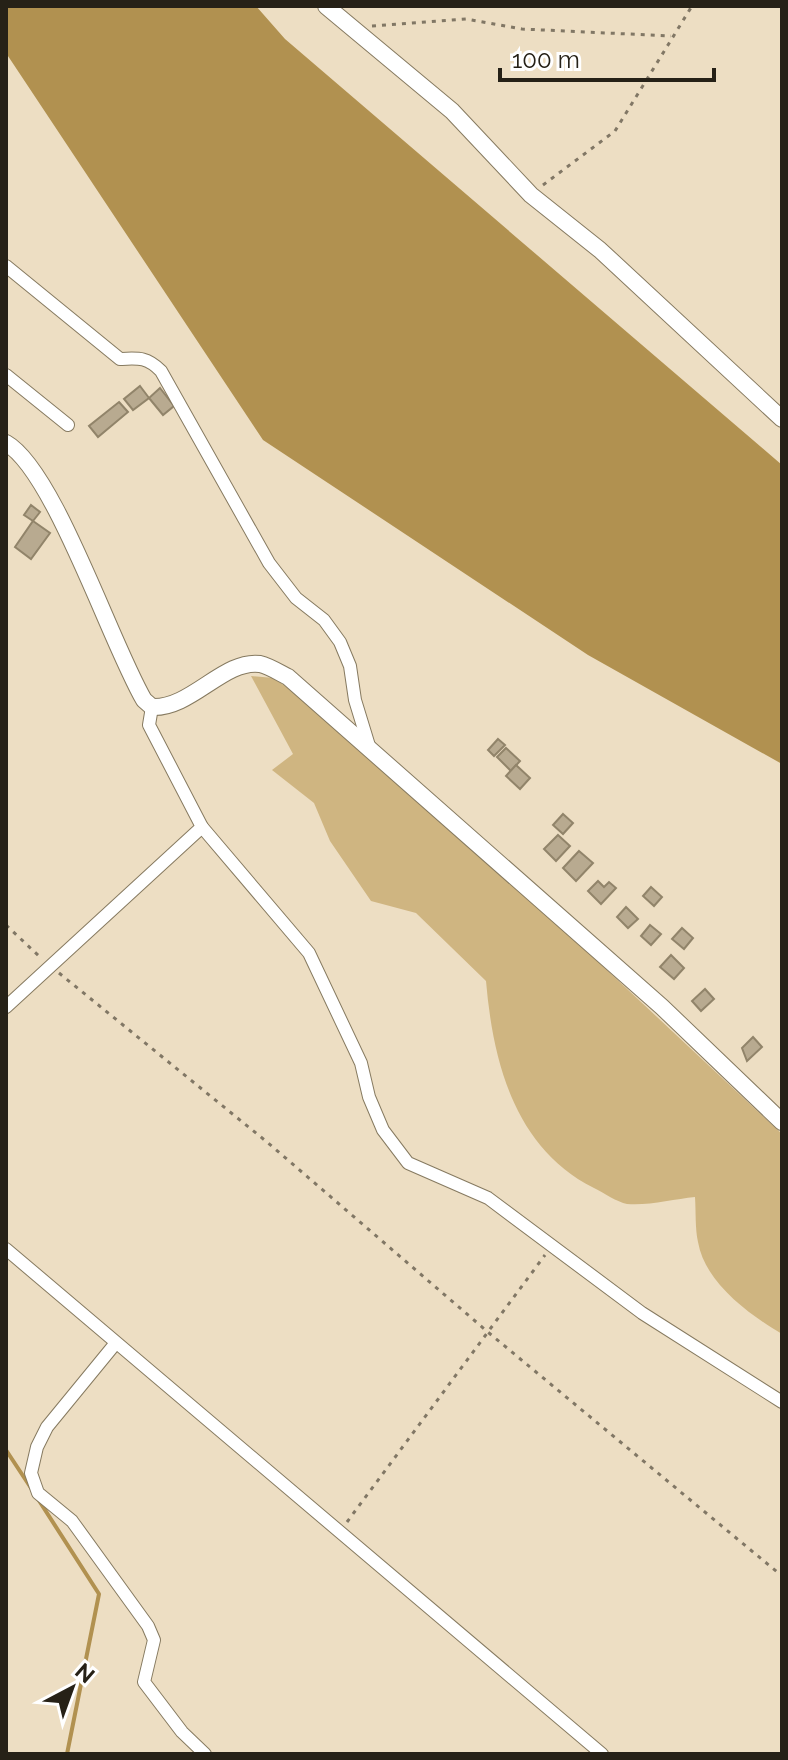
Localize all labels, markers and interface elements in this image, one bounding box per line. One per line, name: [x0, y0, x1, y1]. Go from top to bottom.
scale bar: [500, 32, 714, 82]
text: 100 m: [512, 45, 580, 74]
north arrow: [32, 1648, 112, 1728]
text: N: [70, 1658, 100, 1688]

